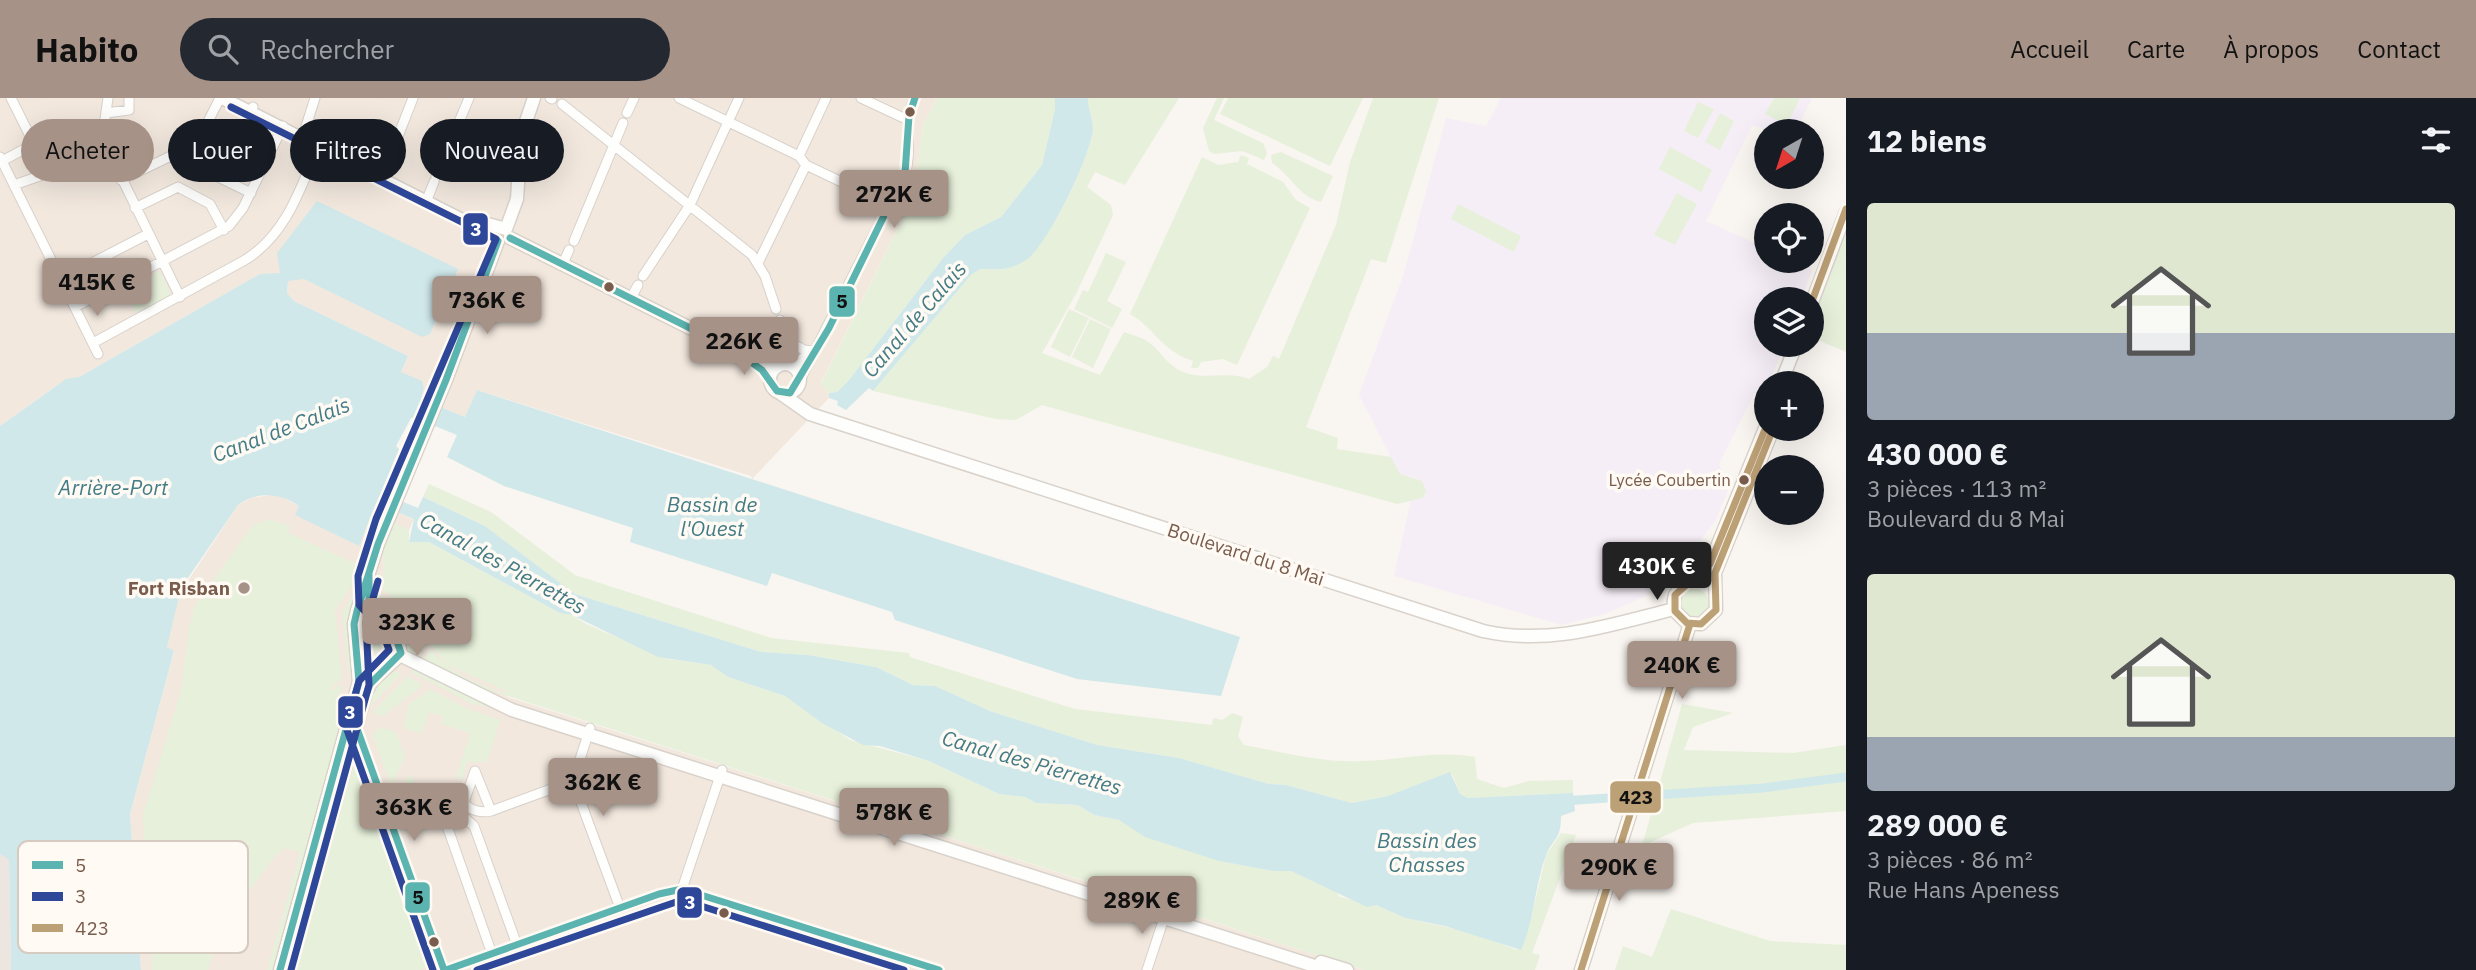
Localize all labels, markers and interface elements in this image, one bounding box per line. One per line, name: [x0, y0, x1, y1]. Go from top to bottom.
search box: [180, 18, 670, 81]
text: Habito: [35, 28, 138, 71]
icon: search: [204, 30, 242, 68]
text: Rechercher: [260, 32, 394, 66]
text: Accueil: [2010, 33, 2089, 65]
text: Carte: [2127, 33, 2185, 65]
text: À propos: [2223, 33, 2319, 65]
text: Contact: [2357, 33, 2441, 65]
unlabelled marker: [903, 105, 917, 119]
chip: Acheter: [21, 119, 154, 182]
chip: Louer: [168, 119, 276, 182]
chip: Filtres: [290, 119, 406, 182]
chip: Nouveau: [420, 119, 564, 182]
north arrow: [1754, 119, 1824, 189]
map controls: [1754, 119, 1824, 525]
text: 12 biens: [1867, 121, 1987, 160]
icon: filters: [2417, 121, 2455, 159]
pin: 272K €: [837, 170, 951, 230]
text: 272K €: [855, 178, 933, 208]
button: locate: [1754, 203, 1824, 273]
line badge: 3: [462, 212, 489, 246]
text: 3: [470, 217, 482, 241]
icon: home: [2098, 248, 2224, 374]
water label: Canal de Calais: [856, 255, 972, 383]
pin: 415K €: [40, 258, 154, 318]
text: 415K €: [58, 266, 136, 296]
pin: 736K €: [430, 276, 544, 336]
unlabelled marker: [602, 280, 616, 294]
text: 736K €: [448, 284, 526, 314]
line badge: 5: [828, 285, 856, 318]
button: layers: [1754, 287, 1824, 357]
text: 5: [836, 289, 848, 313]
pin: 226K €: [687, 317, 801, 377]
text: 226K €: [705, 325, 783, 355]
button: +: [1754, 371, 1824, 441]
water label: Canal de Calais: [208, 390, 354, 468]
text: 430 000 €: [1867, 434, 2008, 473]
button: −: [1754, 455, 1824, 525]
place label: Lycée Coubertin: [1609, 469, 1731, 491]
water label: Arrière-Port: [57, 473, 169, 501]
marker: Lycée Coubertin: [1737, 473, 1751, 487]
text: 3 pièces · 113 m²: [1867, 473, 2046, 503]
water label: Bassin de l'Ouest: [667, 490, 757, 542]
text: Boulevard du 8 Mai: [1867, 503, 2065, 533]
water label: Canal des Pierrettes: [415, 506, 591, 620]
street label: Boulevard du 8 Mai: [1165, 517, 1327, 591]
pin: 430K €: [1600, 542, 1714, 602]
text: 430K €: [1618, 550, 1696, 580]
place label: Fort Risban: [128, 576, 230, 600]
marker: Fort Risban: [236, 580, 252, 596]
pin: 323K €: [360, 598, 474, 658]
text: 323K €: [378, 606, 456, 636]
icon: home: [2098, 619, 2224, 745]
pin: 240K €: [1625, 642, 1739, 701]
text: 240K €: [1643, 649, 1721, 679]
line badge: 3: [337, 695, 364, 729]
text: 3: [344, 700, 356, 724]
water label: Canal des Pierrettes: [939, 723, 1125, 801]
pin: 362K €: [546, 758, 660, 818]
text: 362K €: [564, 766, 642, 796]
line badge: 423: [1609, 780, 1662, 814]
pin: 363K €: [357, 784, 471, 843]
text: 423: [1619, 785, 1653, 809]
pin: 578K €: [837, 788, 951, 848]
text: 363K €: [375, 791, 453, 821]
text: 578K €: [855, 796, 933, 826]
text: 289 000 €: [1867, 805, 2008, 844]
water label: Bassin des Chasses: [1377, 826, 1477, 878]
legend: [18, 841, 248, 953]
pin: 290K €: [1562, 844, 1676, 903]
text: 3 pièces · 86 m²: [1867, 844, 2033, 874]
text: 290K €: [1580, 851, 1658, 881]
text: 5: [75, 853, 86, 877]
text: Rue Hans Apeness: [1867, 874, 2060, 904]
pin: 289K €: [1085, 876, 1199, 936]
line badge: 5: [404, 881, 431, 914]
text: 3: [75, 884, 86, 908]
text: 289K €: [1103, 884, 1181, 914]
text: 5: [412, 885, 424, 909]
line badge: 3: [676, 886, 703, 919]
text: 3: [684, 890, 696, 914]
unlabelled marker: [717, 906, 731, 920]
text: 423: [75, 916, 109, 940]
unlabelled marker: [427, 935, 441, 949]

